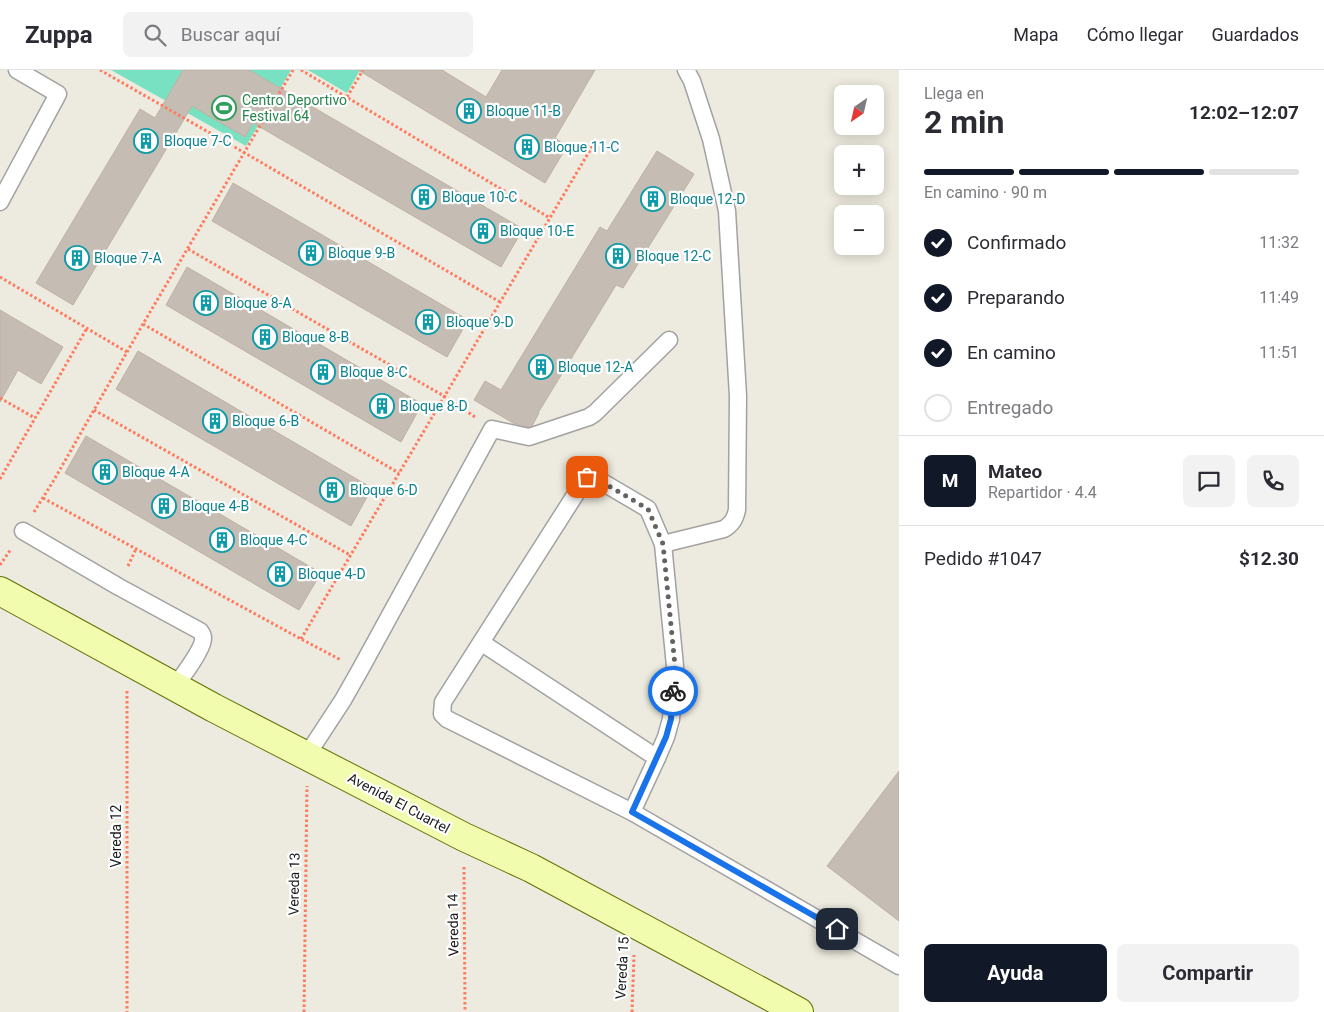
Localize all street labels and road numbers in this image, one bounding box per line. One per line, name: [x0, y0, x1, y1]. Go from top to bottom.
street label: Avenida El Cuartel: [345, 769, 453, 837]
street label: Vereda 12: [108, 804, 124, 867]
street label: Vereda 13: [285, 852, 303, 916]
street label: Vereda 14: [444, 893, 462, 957]
street label: Vereda 15: [612, 936, 632, 1000]

